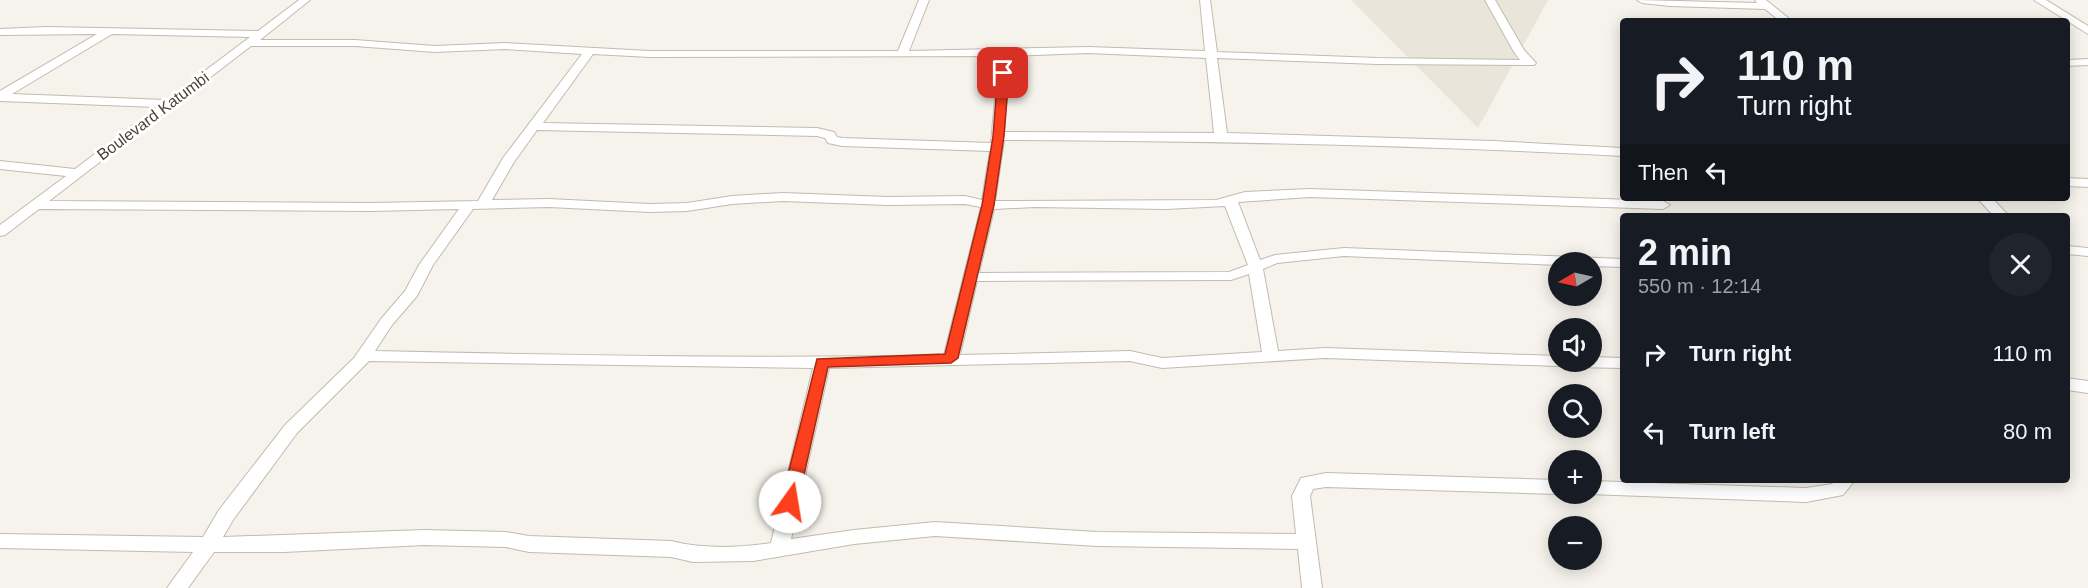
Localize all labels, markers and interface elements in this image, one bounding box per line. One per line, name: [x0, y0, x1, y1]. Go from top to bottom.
icon: right: [1638, 42, 1716, 120]
text: 110 m: [1737, 42, 1854, 89]
pin: [977, 47, 1028, 98]
icon: arrive: [986, 56, 1019, 89]
street label: Boulevard Katumbi: [94, 69, 212, 163]
text: Turn right: [1737, 91, 1852, 121]
icon: left: [1700, 156, 1733, 189]
text: Then: [1638, 160, 1688, 185]
text: 2 min: [1638, 232, 1732, 273]
button: close: [1989, 233, 2052, 296]
north arrow: [1548, 252, 1602, 306]
map controls: [1548, 252, 1602, 570]
text: 550 m · 12:14: [1638, 275, 1761, 297]
button: sound: [1548, 318, 1602, 372]
icon: right: [1638, 338, 1671, 371]
text: Turn right: [1689, 341, 1791, 366]
text: 110 m: [1992, 341, 2052, 366]
button: search: [1548, 384, 1602, 438]
icon: left: [1638, 416, 1671, 449]
text: Turn left: [1689, 419, 1775, 444]
text: 80 m: [2003, 419, 2052, 444]
button: +: [1548, 450, 1602, 504]
position arrow: [758, 470, 822, 534]
button: −: [1548, 516, 1602, 570]

